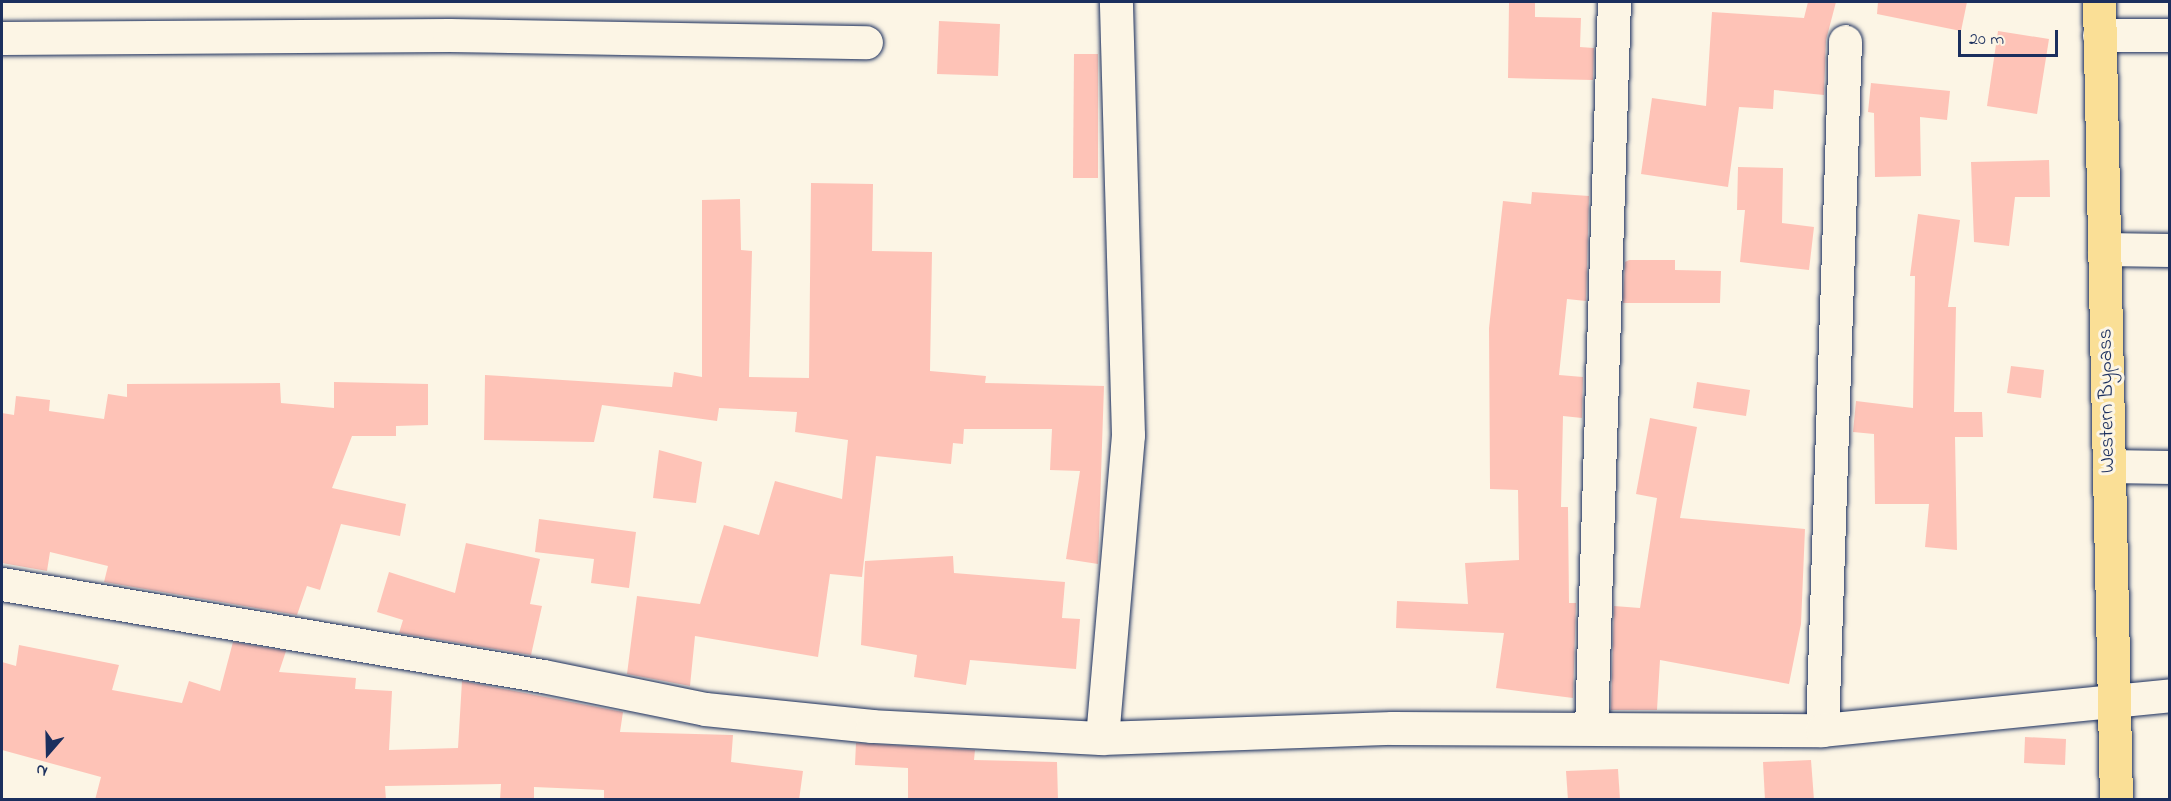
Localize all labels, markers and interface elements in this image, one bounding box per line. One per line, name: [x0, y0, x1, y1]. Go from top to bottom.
scale bar: [1961, 18, 2062, 56]
text: 20 m: [1969, 27, 2004, 53]
street label: Western Bypass: [2093, 328, 2121, 474]
north arrow: [18, 723, 78, 783]
text: N: [33, 757, 51, 783]

